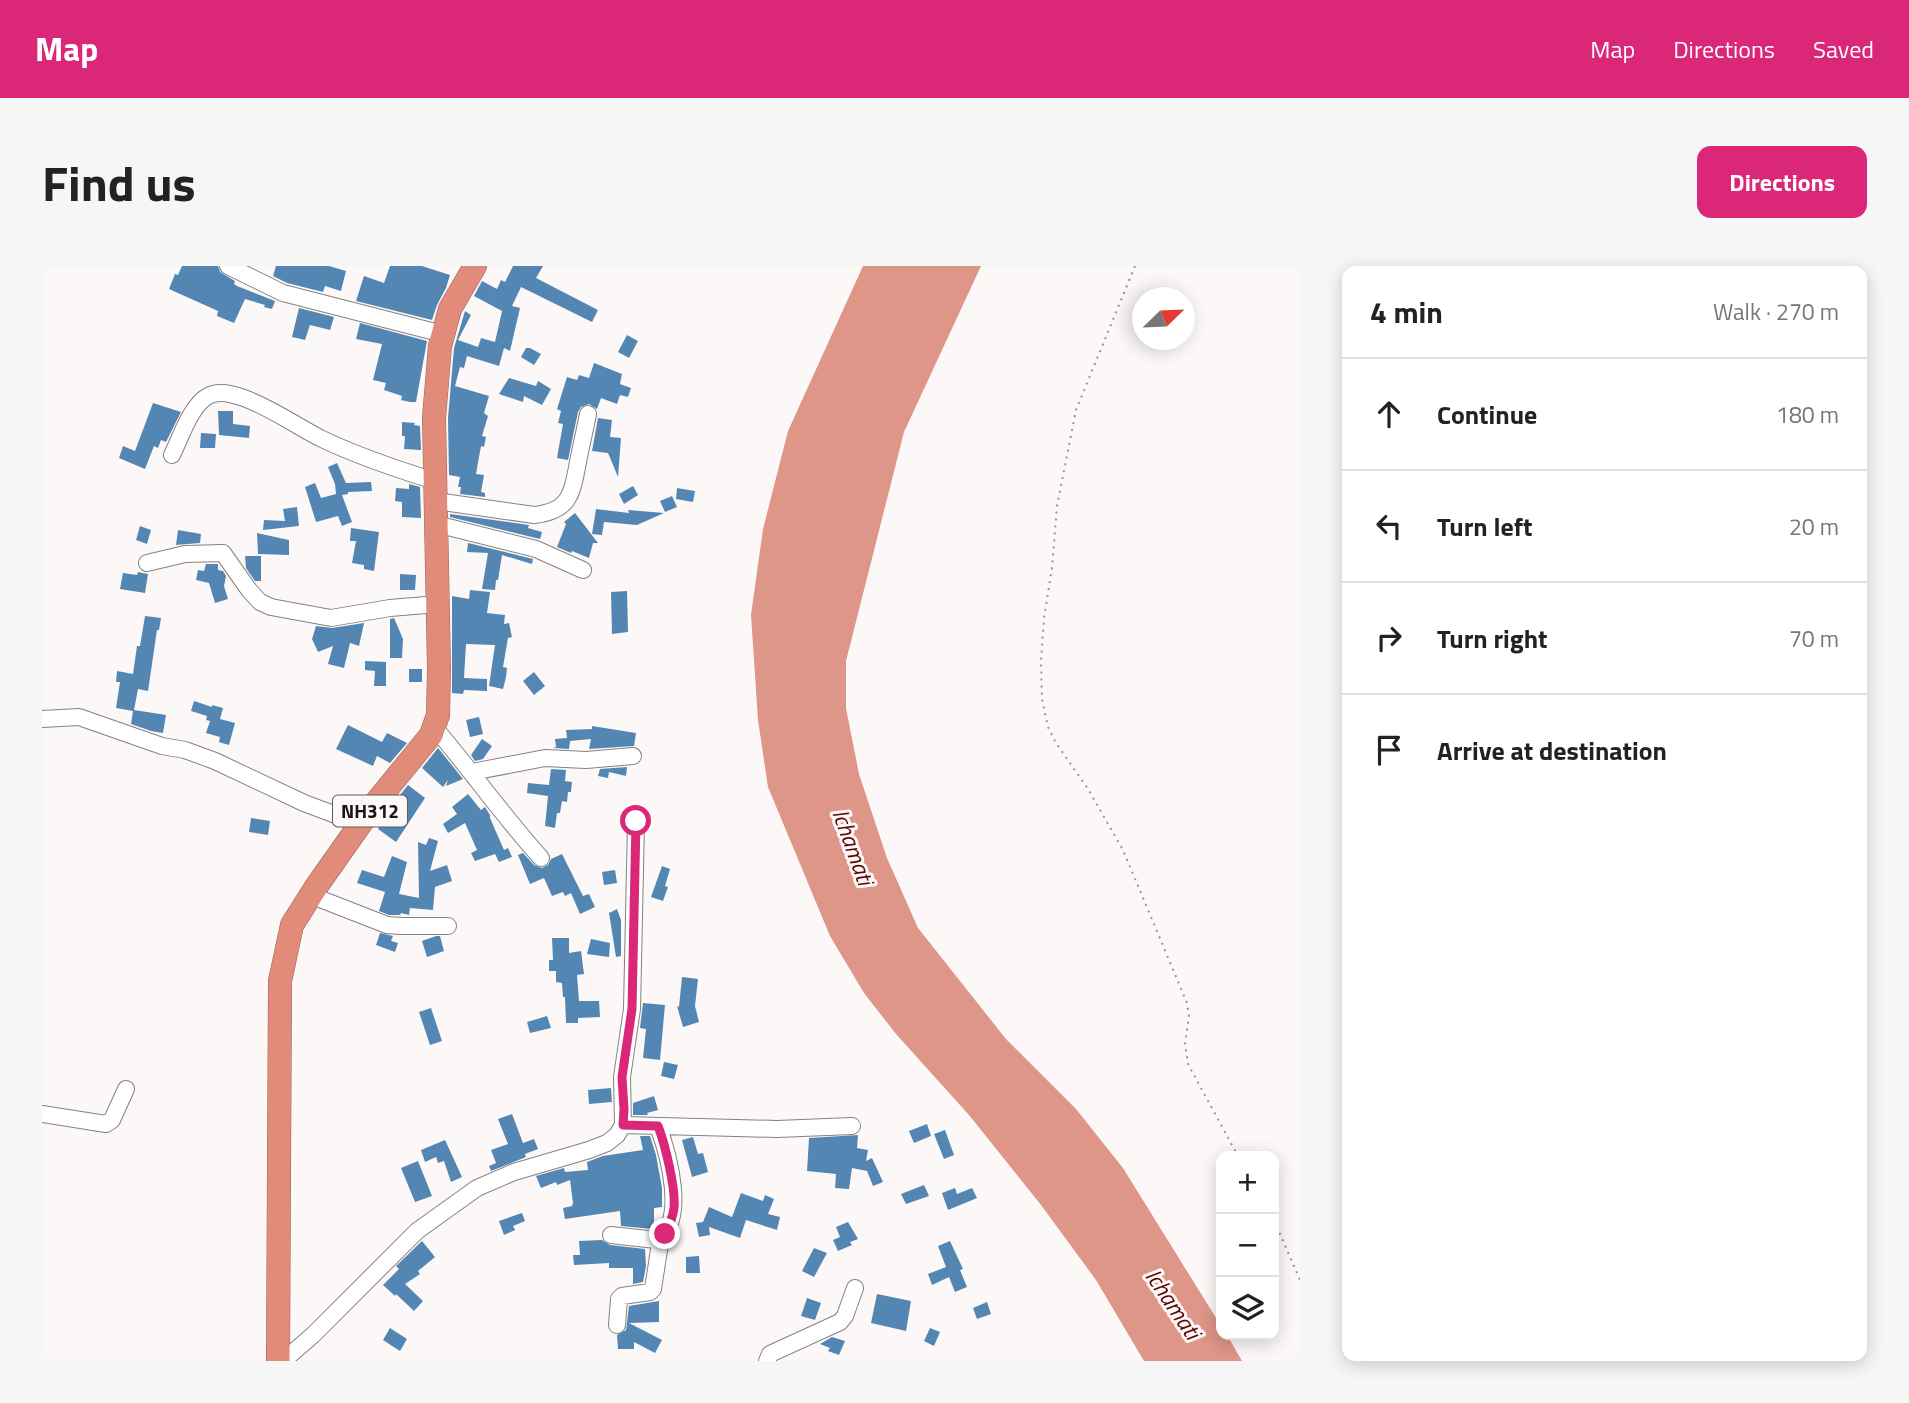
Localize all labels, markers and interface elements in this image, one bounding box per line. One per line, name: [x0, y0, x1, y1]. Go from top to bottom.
text: Map: [35, 24, 98, 74]
text: Map: [1590, 31, 1635, 67]
text: Directions: [1673, 31, 1775, 67]
text: Saved: [1813, 31, 1874, 67]
text: Find us: [42, 145, 196, 220]
button: Directions: [1697, 146, 1867, 218]
north arrow: [1132, 287, 1195, 350]
text: 4 min: [1370, 289, 1443, 335]
text: Walk · 270 m: [1713, 294, 1839, 329]
icon: ahead: [1370, 395, 1408, 433]
text: Continue: [1437, 395, 1537, 434]
text: 180 m: [1776, 397, 1839, 432]
icon: left: [1370, 507, 1408, 545]
text: Turn left: [1437, 507, 1532, 546]
text: 20 m: [1789, 509, 1839, 544]
icon: right: [1370, 619, 1408, 657]
text: Turn right: [1437, 619, 1548, 658]
text: 70 m: [1789, 621, 1839, 656]
icon: arrive: [1370, 731, 1408, 769]
text: Arrive at destination: [1437, 731, 1667, 770]
road number: NH312: [333, 796, 407, 826]
water label: Ichamati: [824, 804, 884, 892]
route start: [620, 805, 651, 836]
map controls: [1216, 1151, 1279, 1340]
button: +: [1216, 1151, 1279, 1214]
button: −: [1216, 1214, 1279, 1277]
route end: [649, 1218, 680, 1249]
water label: Ichamati: [1137, 1261, 1211, 1348]
button: layers: [1216, 1277, 1279, 1340]

